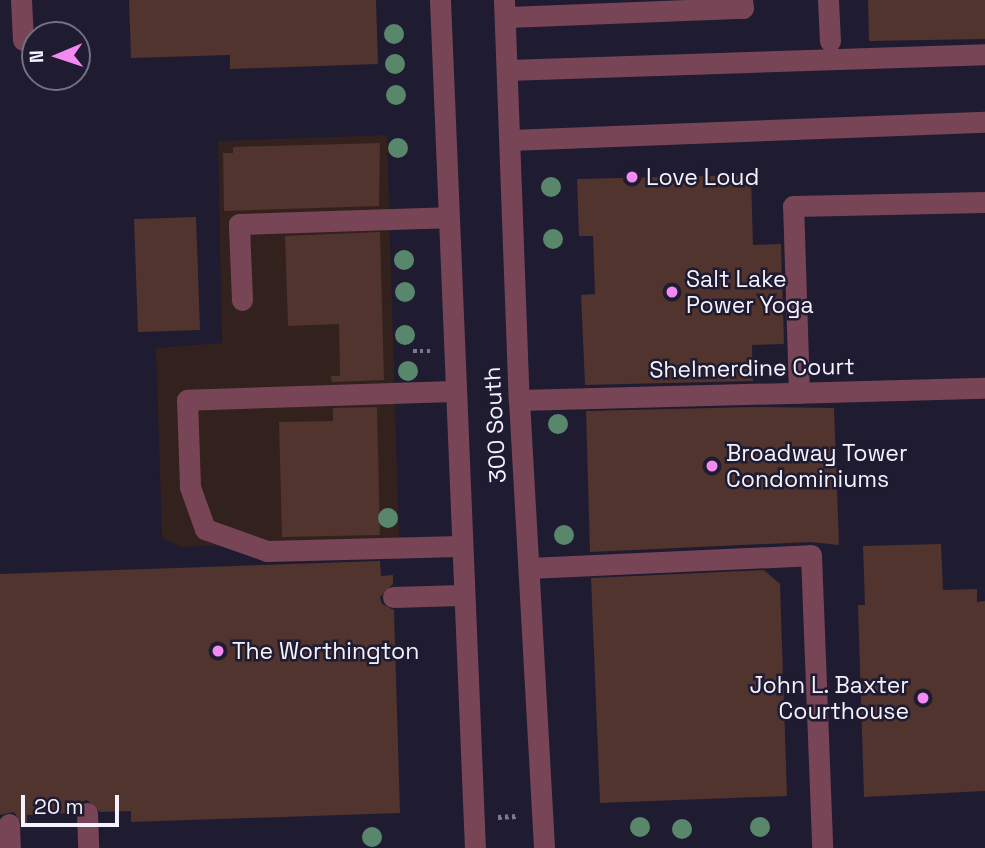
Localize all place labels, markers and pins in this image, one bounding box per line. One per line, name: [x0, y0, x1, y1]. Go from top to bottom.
place label: Love Loud: [646, 163, 759, 191]
marker: Love Loud: [624, 169, 640, 185]
place label: Salt Lake Power Yoga: [686, 265, 814, 319]
marker: Salt Lake Power Yoga: [664, 284, 680, 300]
place label: Broadway Tower Condominiums: [726, 439, 908, 493]
marker: Broadway Tower Condominiums: [704, 458, 720, 474]
place label: The Worthington: [232, 637, 420, 665]
marker: The Worthington: [210, 643, 226, 659]
place label: John L. Baxter Courthouse: [749, 671, 909, 725]
marker: John L. Baxter Courthouse: [915, 690, 931, 706]

